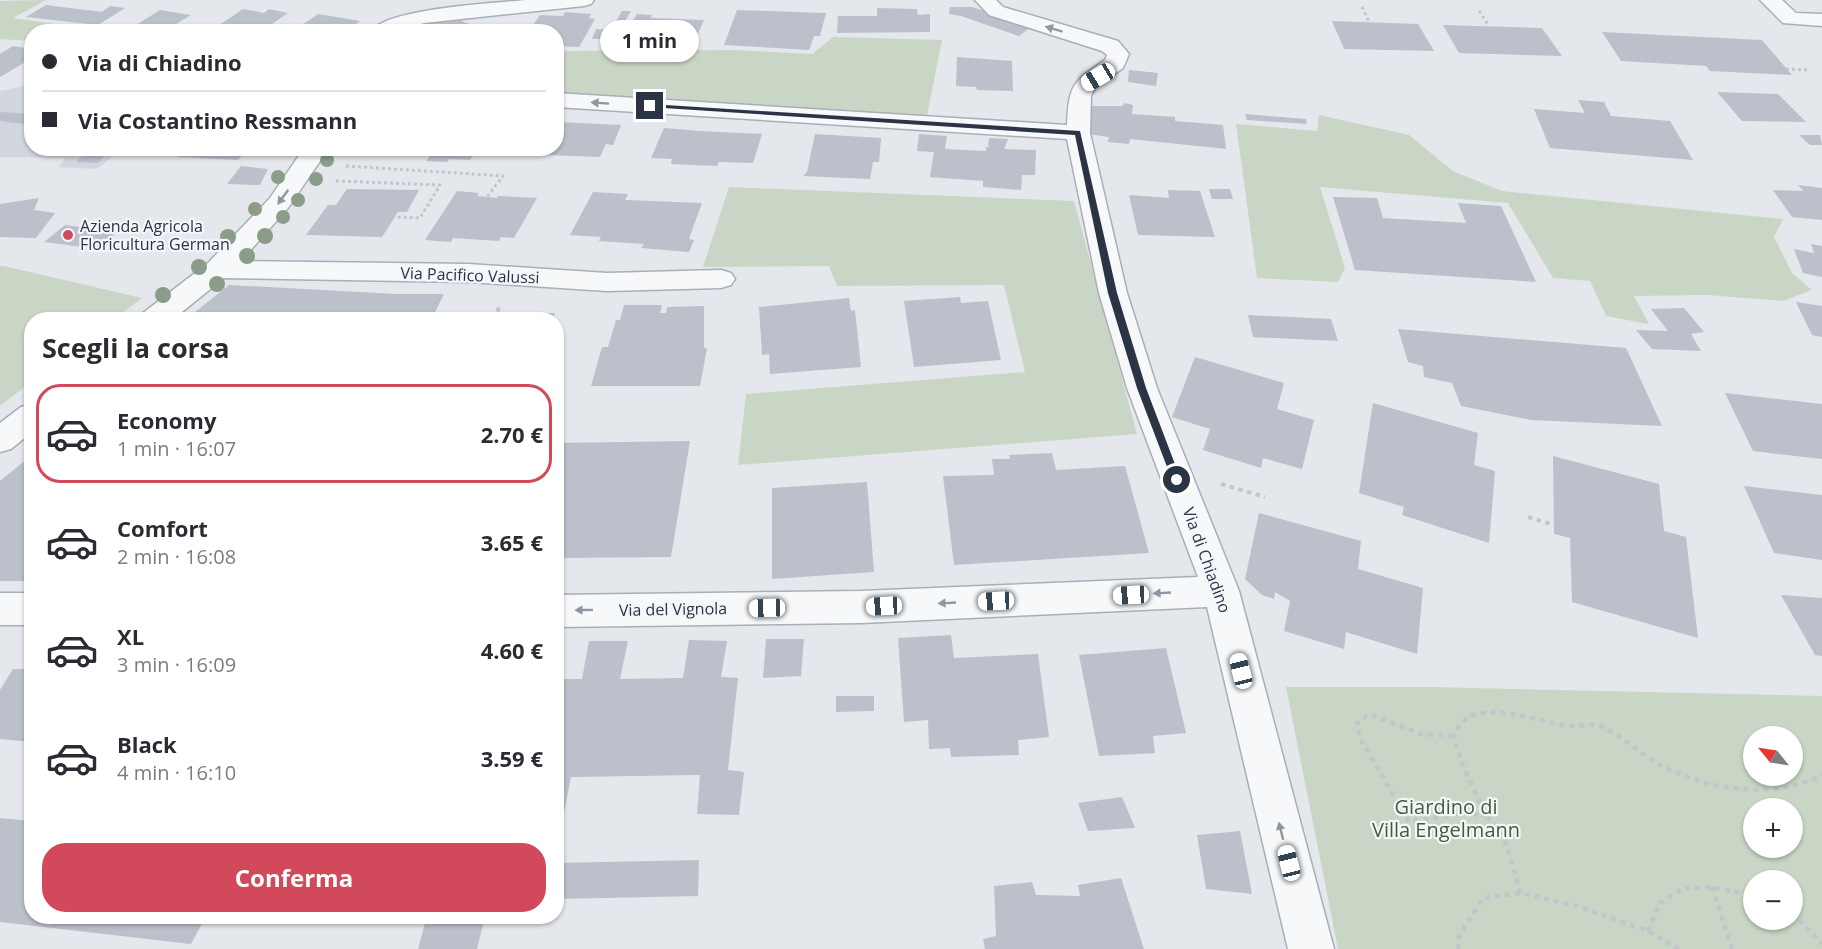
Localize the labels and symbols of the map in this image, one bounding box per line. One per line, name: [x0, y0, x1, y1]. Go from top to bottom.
callout: 1 min: [600, 19, 700, 61]
one-way arrow: [1045, 24, 1063, 33]
car: [1078, 60, 1118, 94]
route end: [636, 92, 663, 119]
one-way arrow: [591, 98, 610, 108]
one-way arrow: [278, 189, 290, 204]
place label: Azienda Agricola Floricultura German: [80, 215, 230, 255]
marker: Azienda Agricola Floricultura German: [61, 228, 75, 242]
street label: Via Pacifico Valussi: [400, 262, 540, 288]
route start: [1163, 466, 1190, 493]
street label: Via di Chiadino: [1178, 504, 1236, 616]
car: [1113, 585, 1149, 605]
one-way arrow: [1153, 589, 1172, 598]
car: [978, 591, 1014, 611]
car: [866, 596, 902, 616]
street label: Via del Vignola: [619, 597, 727, 621]
car: [749, 599, 785, 617]
one-way arrow: [937, 599, 956, 608]
one-way arrow: [574, 606, 593, 615]
car: [1228, 651, 1254, 691]
north arrow: [1743, 726, 1803, 786]
park label: Giardino di Villa Engelmann: [1372, 793, 1520, 843]
one-way arrow: [1276, 822, 1286, 840]
car: [1276, 843, 1302, 883]

